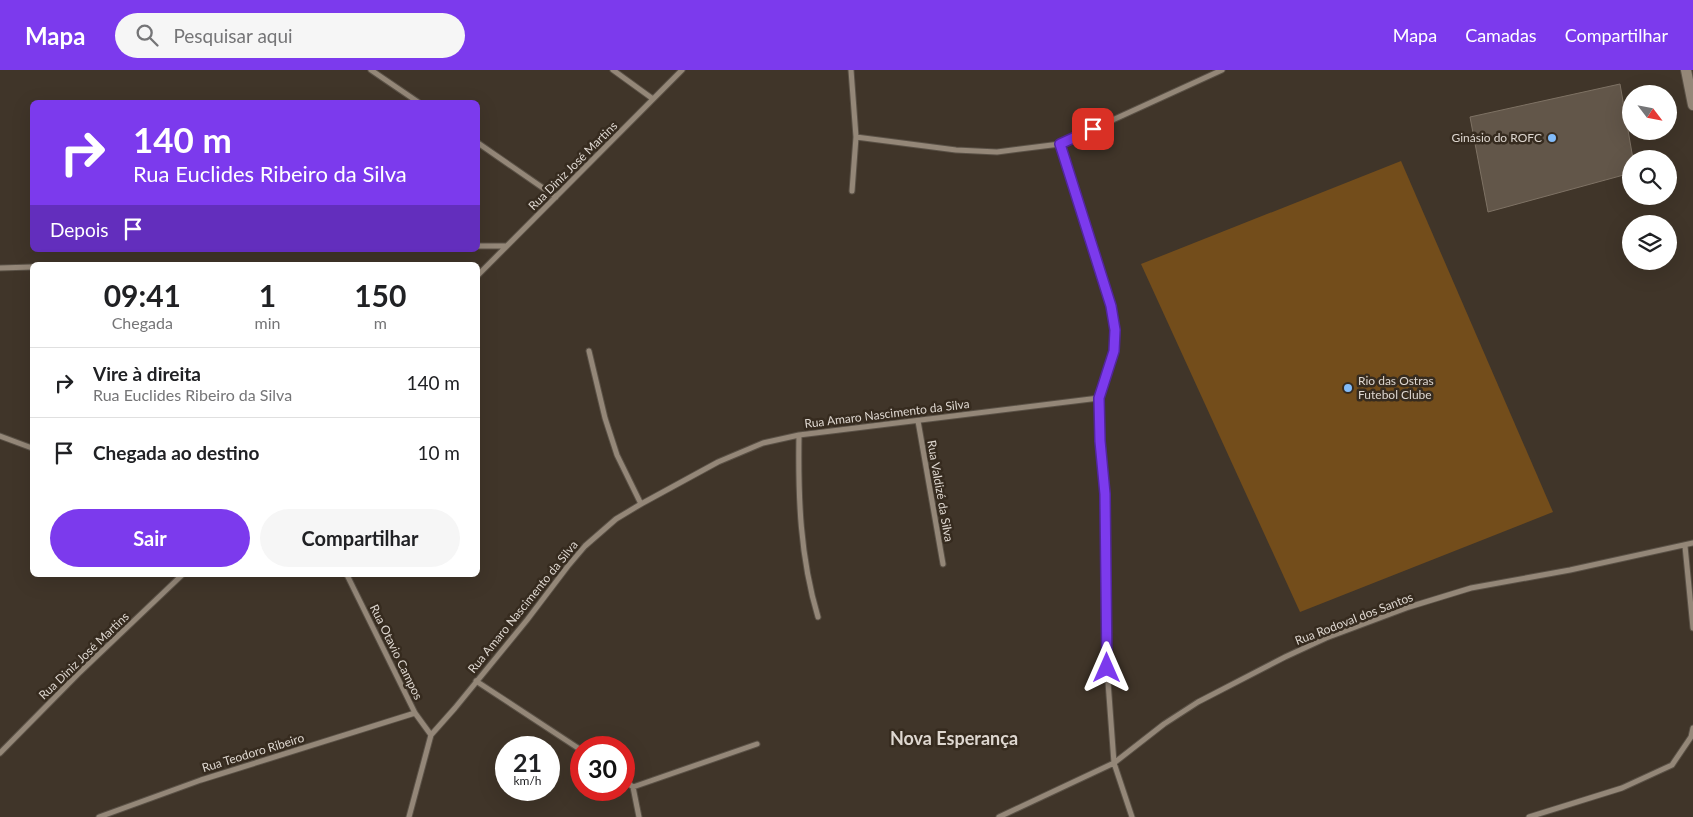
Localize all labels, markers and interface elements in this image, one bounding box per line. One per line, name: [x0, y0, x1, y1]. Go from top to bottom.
search box: [115, 13, 465, 58]
text: Mapa: [25, 21, 85, 50]
icon: search: [133, 21, 161, 49]
text: Pesquisar aqui: [173, 24, 293, 47]
text: Mapa: [1393, 24, 1437, 46]
text: Camadas: [1465, 24, 1537, 46]
text: Compartilhar: [1565, 24, 1668, 46]
north arrow: [1622, 85, 1678, 140]
map controls: [1622, 85, 1677, 270]
pin: [1072, 108, 1114, 150]
icon: arrive: [1079, 115, 1107, 143]
text: 140 m: [133, 118, 232, 160]
street label: Rua Diniz José Martins: [525, 118, 620, 213]
icon: right: [50, 120, 115, 185]
place label: Ginásio do ROFC: [1451, 130, 1542, 145]
marker: Ginásio do ROFC: [1546, 132, 1558, 144]
button: search: [1622, 150, 1677, 205]
text: Rua Euclides Ribeiro da Silva: [133, 160, 407, 187]
icon: arrive: [119, 215, 147, 243]
button: layers: [1622, 215, 1677, 270]
text: Depois: [50, 218, 109, 241]
text: 09:41: [104, 277, 181, 313]
text: 1: [259, 277, 276, 313]
text: 150: [354, 277, 406, 313]
text: Chegada: [112, 313, 173, 332]
text: min: [255, 313, 281, 332]
text: m: [374, 313, 387, 332]
text: Vire à direita: [93, 362, 201, 385]
icon: right: [50, 369, 78, 397]
text: 140 m: [406, 371, 460, 394]
place label: Rio das Ostras Futebol Clube: [1358, 373, 1434, 402]
marker: Rio das Ostras Futebol Clube: [1342, 382, 1354, 394]
text: Rua Euclides Ribeiro da Silva: [93, 385, 292, 404]
street label: Rua Amaro Nascimento da Silva: [804, 396, 970, 431]
icon: arrive: [50, 439, 78, 467]
street label: Rua Valdizé da Silva: [924, 439, 957, 543]
text: Chegada ao destino: [93, 441, 259, 464]
text: 10 m: [417, 441, 460, 464]
button: Sair: [50, 509, 250, 567]
button: Compartilhar: [260, 509, 460, 567]
street label: Rua Amaro Nascimento da Silva: [464, 537, 581, 676]
street label: Rua Rodoval dos Santos: [1293, 589, 1415, 648]
street label: Rua Otavio Campos: [367, 602, 426, 702]
street label: Rua Diniz José Martins: [35, 609, 132, 703]
position arrow: [1080, 641, 1132, 693]
district label: Nova Esperança: [890, 727, 1018, 749]
street label: Rua Teodoro Ribeiro: [200, 730, 306, 775]
speed limit sign: 30: [570, 736, 635, 801]
text: 21: [513, 747, 542, 777]
text: km/h: [513, 773, 542, 788]

